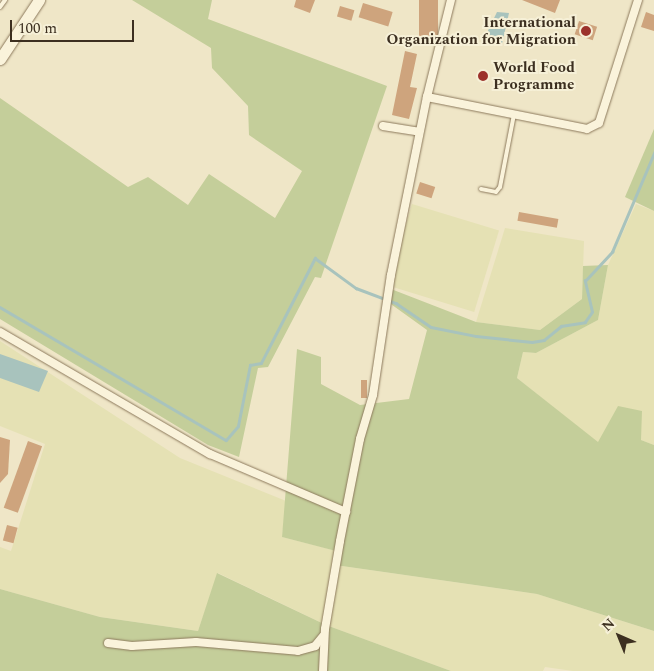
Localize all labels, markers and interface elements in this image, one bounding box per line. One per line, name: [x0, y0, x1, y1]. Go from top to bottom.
scale bar: [12, 10, 136, 42]
place label: International Organization for Migration: [386, 13, 576, 48]
text: 100 m: [18, 17, 57, 40]
marker: International Organization for Migration: [580, 25, 592, 37]
place label: World Food Programme: [493, 58, 575, 93]
marker: World Food Programme: [477, 70, 489, 82]
north arrow: [594, 611, 644, 661]
text: N: [597, 613, 620, 636]

